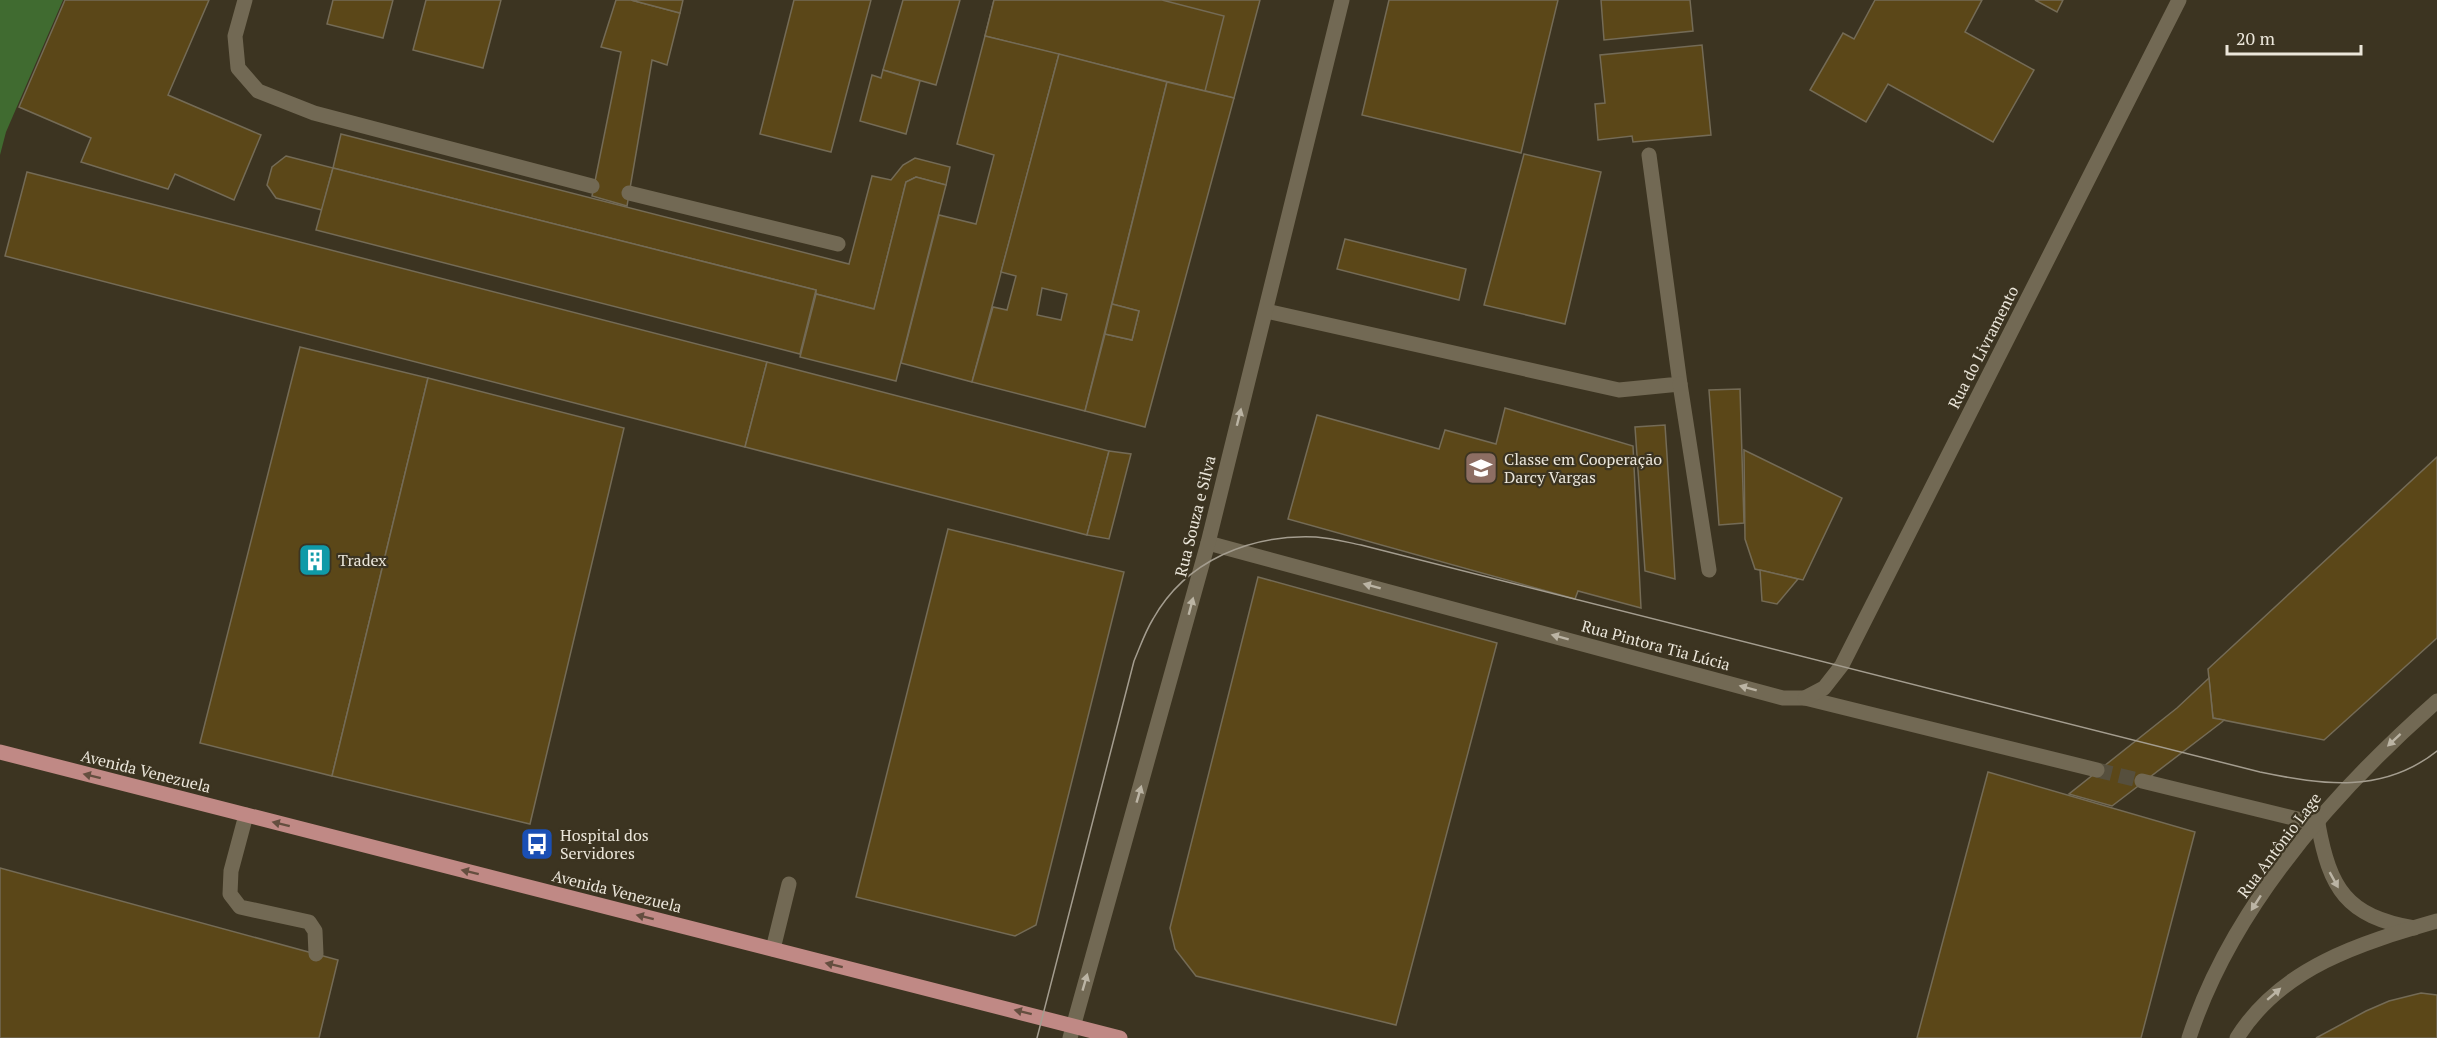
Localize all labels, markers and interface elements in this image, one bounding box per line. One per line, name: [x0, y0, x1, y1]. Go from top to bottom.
scale bar: [2227, 18, 2360, 56]
text: 20 m: [2236, 26, 2276, 50]
street label: Rua do Livramento: [1943, 282, 2024, 412]
one-way arrow: [1235, 408, 1245, 427]
place label: Classe em Cooperação Darcy Vargas: [1504, 448, 1662, 488]
school or university icon: Classe em Cooperação Darcy Vargas: [1463, 450, 1499, 486]
street label: Rua Souza e Silva: [1169, 453, 1221, 579]
building icon: Tradex: [297, 542, 333, 578]
place label: Tradex: [338, 549, 387, 571]
one-way arrow: [1362, 580, 1381, 590]
one-way arrow: [1186, 597, 1196, 615]
street label: Rua Pintora Tia Lúcia: [1579, 615, 1733, 675]
one-way arrow: [1551, 632, 1569, 641]
one-way arrow: [1739, 683, 1757, 693]
one-way arrow: [2387, 732, 2401, 746]
street label: Avenida Venezuela: [79, 744, 213, 798]
one-way arrow: [83, 770, 101, 780]
one-way arrow: [1135, 785, 1144, 803]
street label: Rua Antônio Lage: [2232, 788, 2326, 902]
one-way arrow: [272, 818, 290, 828]
place label: Hospital dos Servidores: [560, 824, 649, 864]
bus stop icon: Hospital dos Servidores: [519, 826, 555, 862]
street label: Avenida Venezuela: [550, 864, 684, 918]
one-way arrow: [460, 867, 479, 877]
one-way arrow: [2329, 872, 2339, 889]
one-way arrow: [2251, 895, 2262, 912]
one-way arrow: [636, 912, 654, 921]
one-way arrow: [825, 959, 843, 969]
one-way arrow: [1081, 973, 1091, 991]
one-way arrow: [2266, 987, 2282, 1000]
one-way arrow: [1014, 1007, 1032, 1017]

